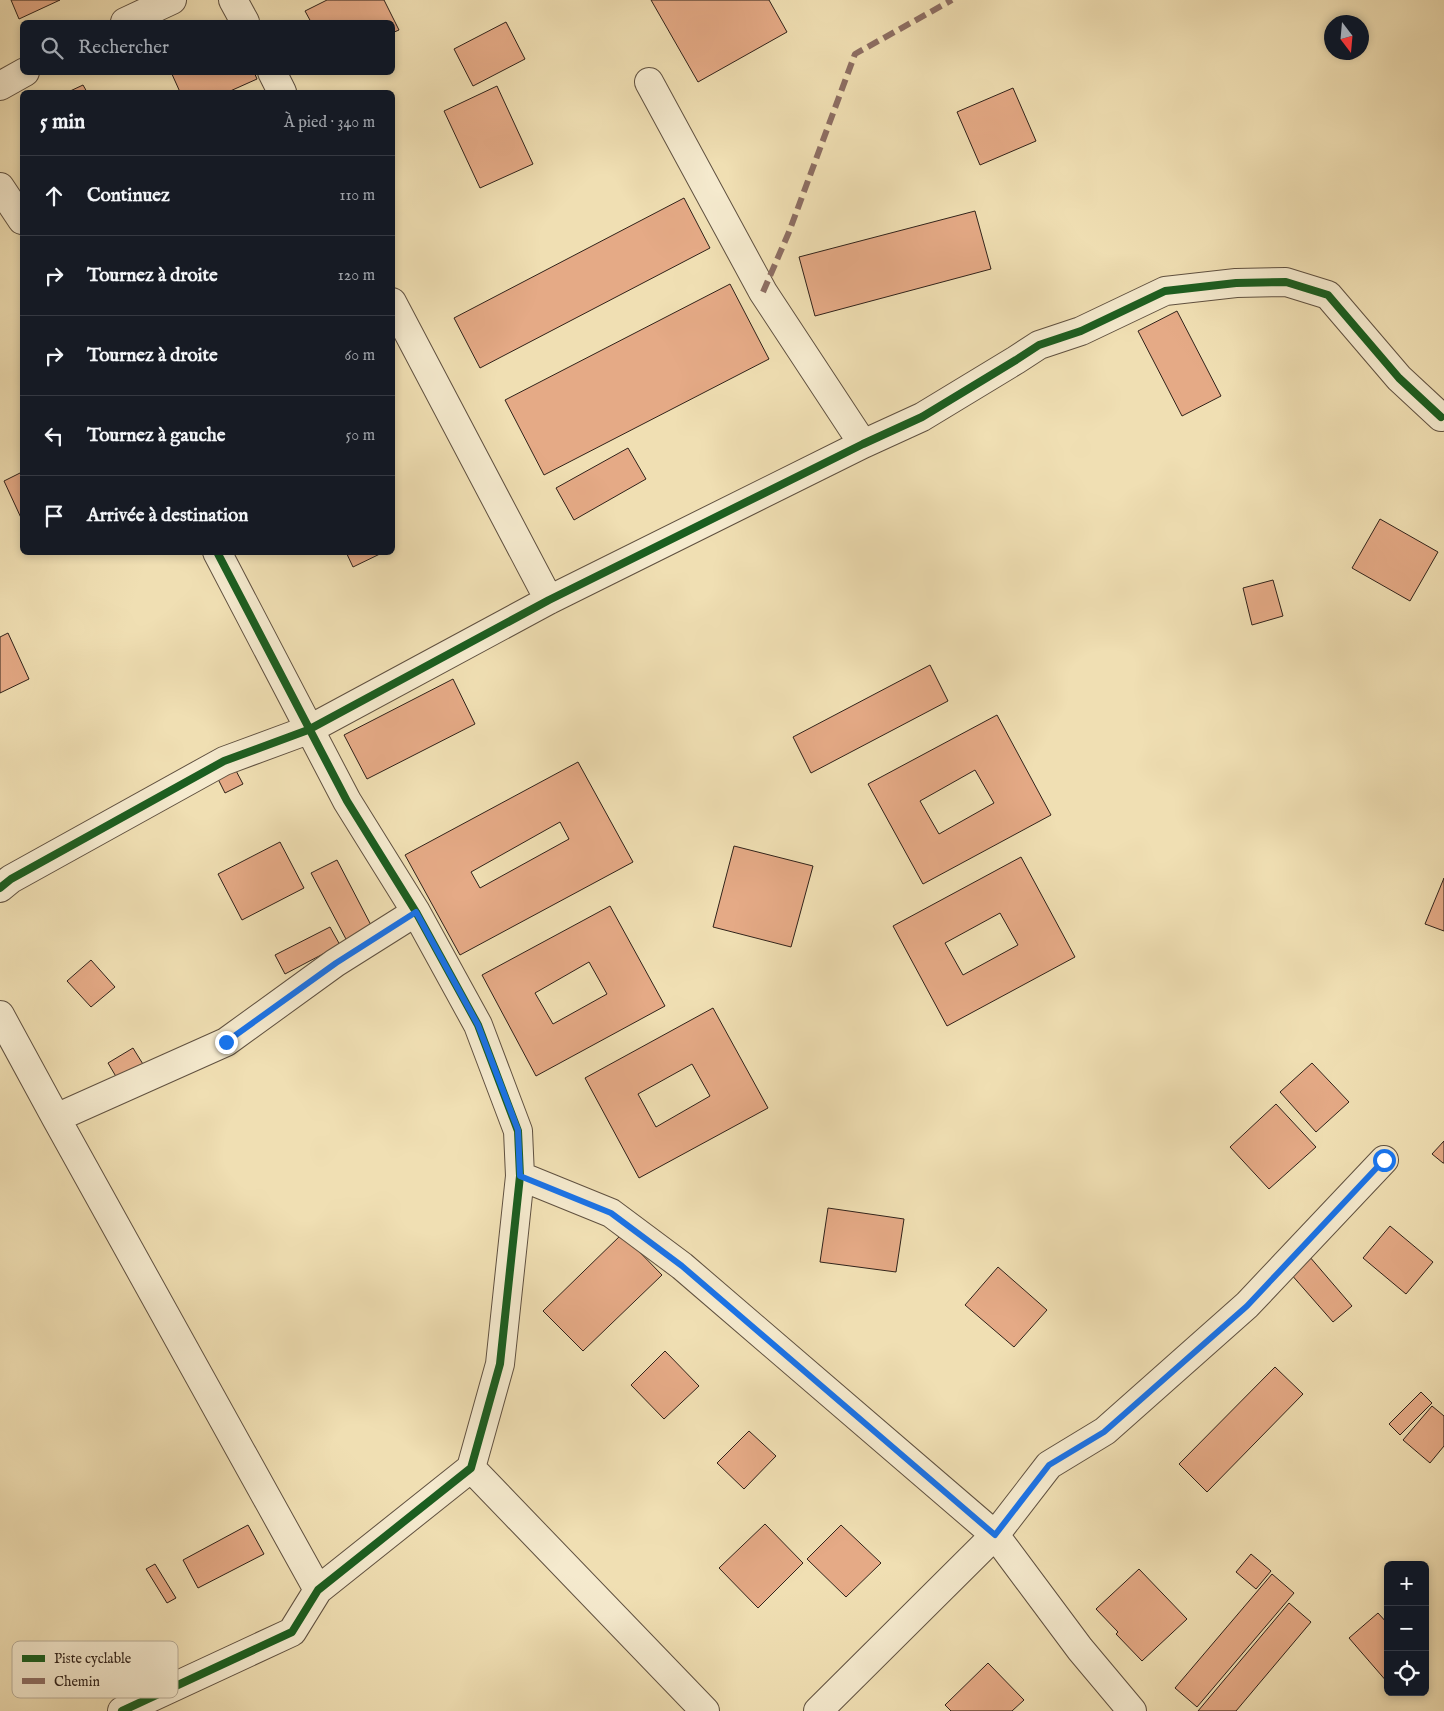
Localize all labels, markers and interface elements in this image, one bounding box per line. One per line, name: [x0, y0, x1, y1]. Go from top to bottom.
north arrow: [1324, 15, 1369, 60]
search box: [20, 20, 395, 75]
icon: search: [38, 34, 66, 62]
text: Rechercher: [78, 36, 169, 60]
text: 5 min: [40, 109, 85, 136]
text: À pied · 340 m: [284, 113, 375, 133]
icon: ahead: [40, 182, 68, 210]
text: Continuez: [87, 184, 170, 208]
text: 110 m: [339, 186, 375, 206]
icon: right: [40, 262, 68, 290]
text: Tournez à droite: [87, 264, 218, 288]
text: 120 m: [338, 266, 375, 286]
icon: right: [40, 342, 68, 370]
text: Tournez à droite: [87, 344, 218, 368]
text: 60 m: [345, 346, 375, 366]
icon: left: [40, 422, 68, 450]
text: Tournez à gauche: [87, 424, 226, 448]
text: 50 m: [346, 426, 375, 446]
icon: arrive: [40, 502, 68, 530]
text: Arrivée à destination: [87, 504, 248, 528]
route end: [215, 1031, 238, 1054]
route start: [1373, 1149, 1396, 1172]
map controls: [1384, 1561, 1429, 1696]
button: +: [1384, 1561, 1429, 1606]
button: −: [1384, 1606, 1429, 1651]
legend: [12, 1641, 178, 1698]
text: Piste cyclable: [54, 1650, 132, 1668]
button: locate: [1384, 1651, 1429, 1696]
text: Chemin: [54, 1673, 100, 1691]

